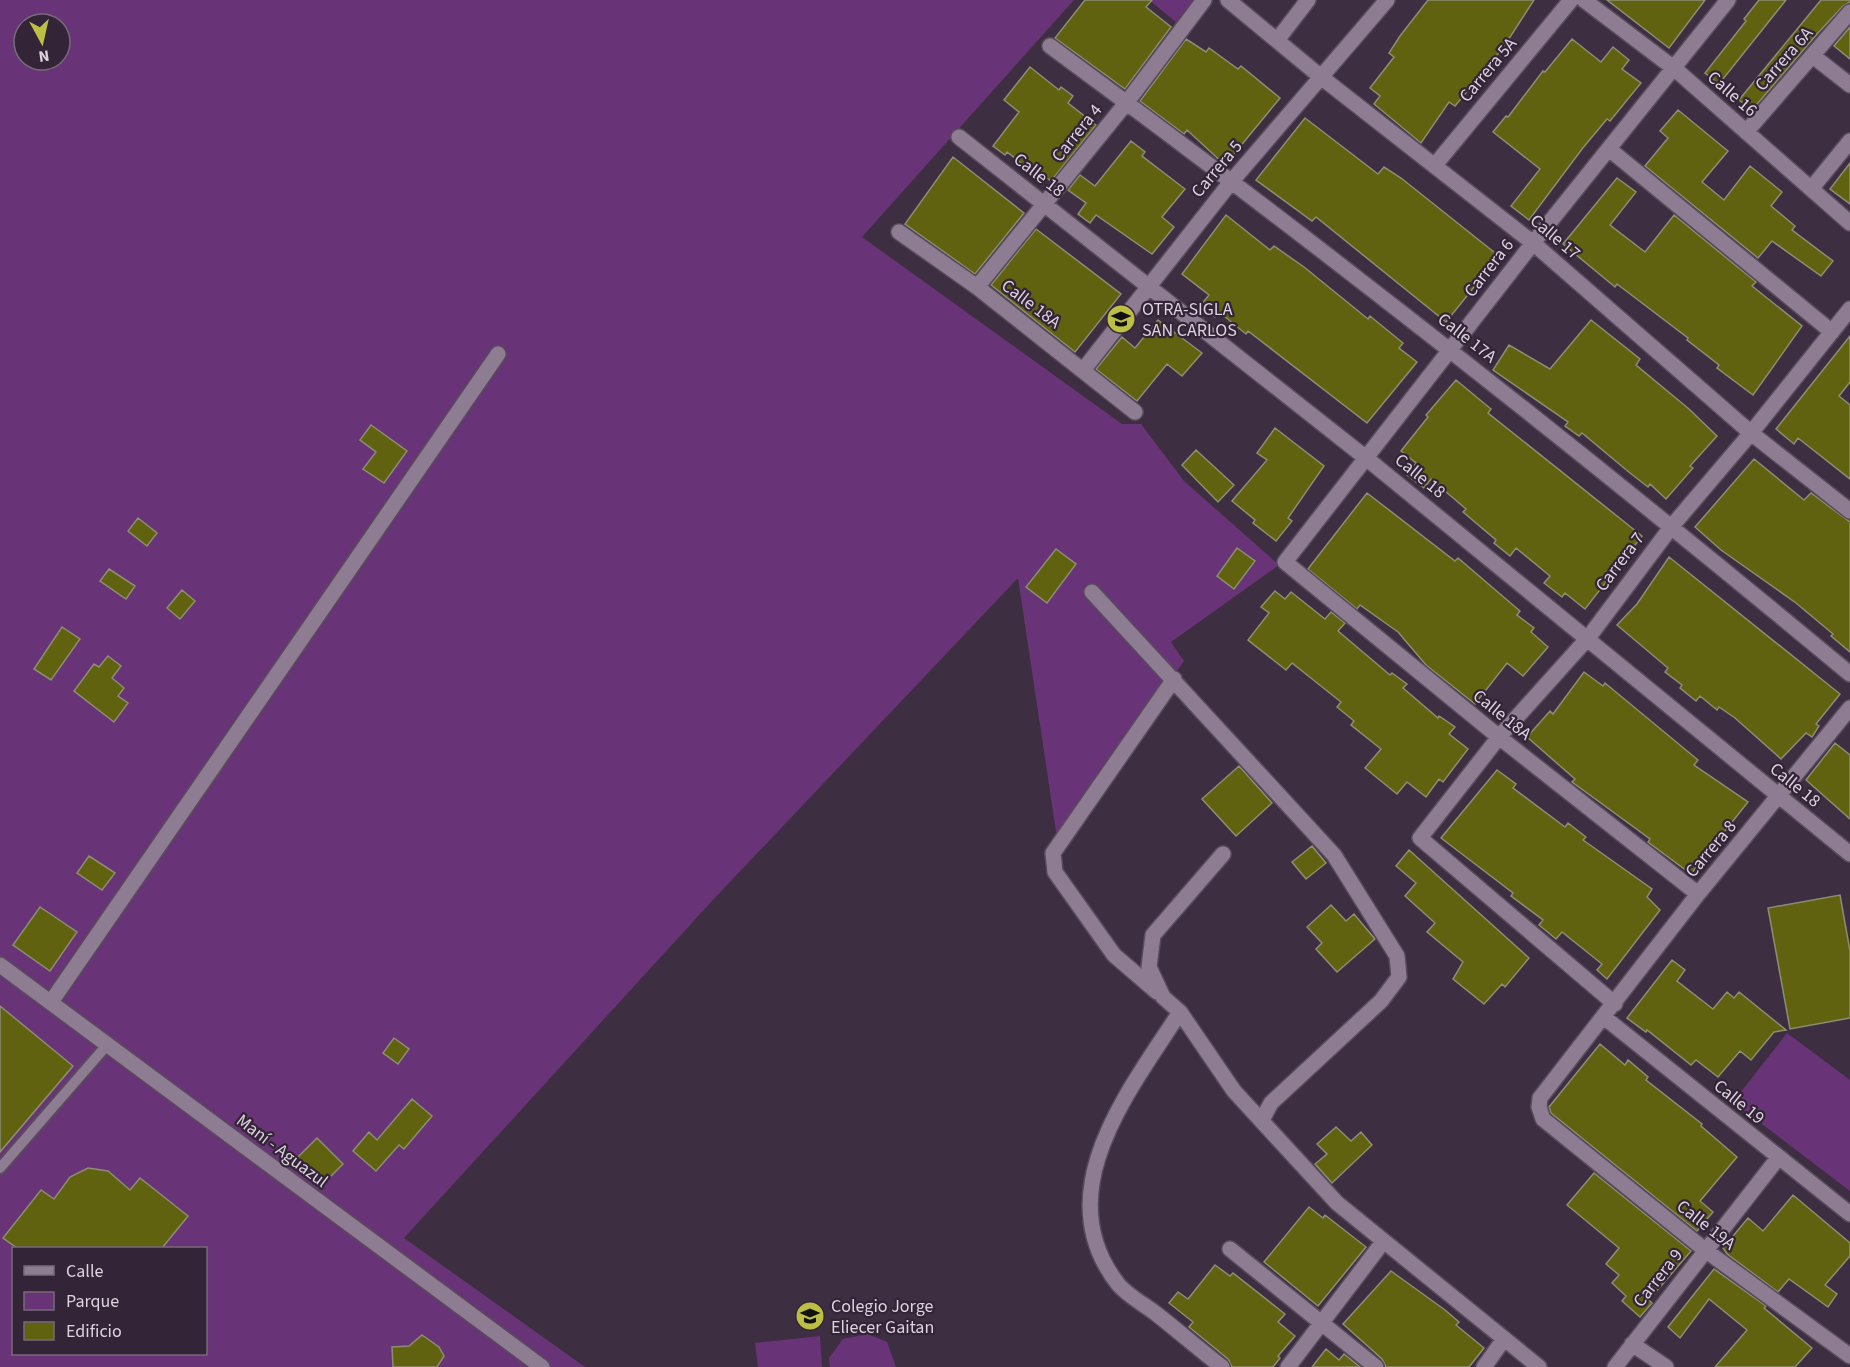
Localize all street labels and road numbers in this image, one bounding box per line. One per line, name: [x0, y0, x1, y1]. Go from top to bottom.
street label: Carrera 6A: [1749, 21, 1819, 97]
street label: Carrera 5A: [1453, 32, 1523, 108]
street label: Calle 16: [1702, 65, 1762, 123]
street label: Carrera 4: [1046, 99, 1108, 167]
street label: Carrera 5: [1186, 135, 1248, 203]
street label: Calle 18: [1008, 147, 1070, 203]
street label: Calle 17: [1524, 208, 1586, 266]
street label: Carrera 6: [1458, 233, 1520, 303]
street label: Calle 18A: [996, 273, 1066, 335]
street label: Calle 17A: [1432, 307, 1502, 369]
street label: Calle 18: [1389, 448, 1451, 504]
street label: Carrera 7: [1590, 527, 1650, 597]
street label: Calle 18A: [1467, 684, 1537, 746]
street label: Calle 18: [1764, 757, 1826, 813]
street label: Carrera 8: [1680, 815, 1742, 883]
street label: Calle 19: [1708, 1074, 1770, 1130]
street label: Maní - Aguazul: [231, 1108, 333, 1194]
street label: Calle 19A: [1671, 1194, 1741, 1256]
street label: Carrera 9: [1627, 1243, 1689, 1313]

